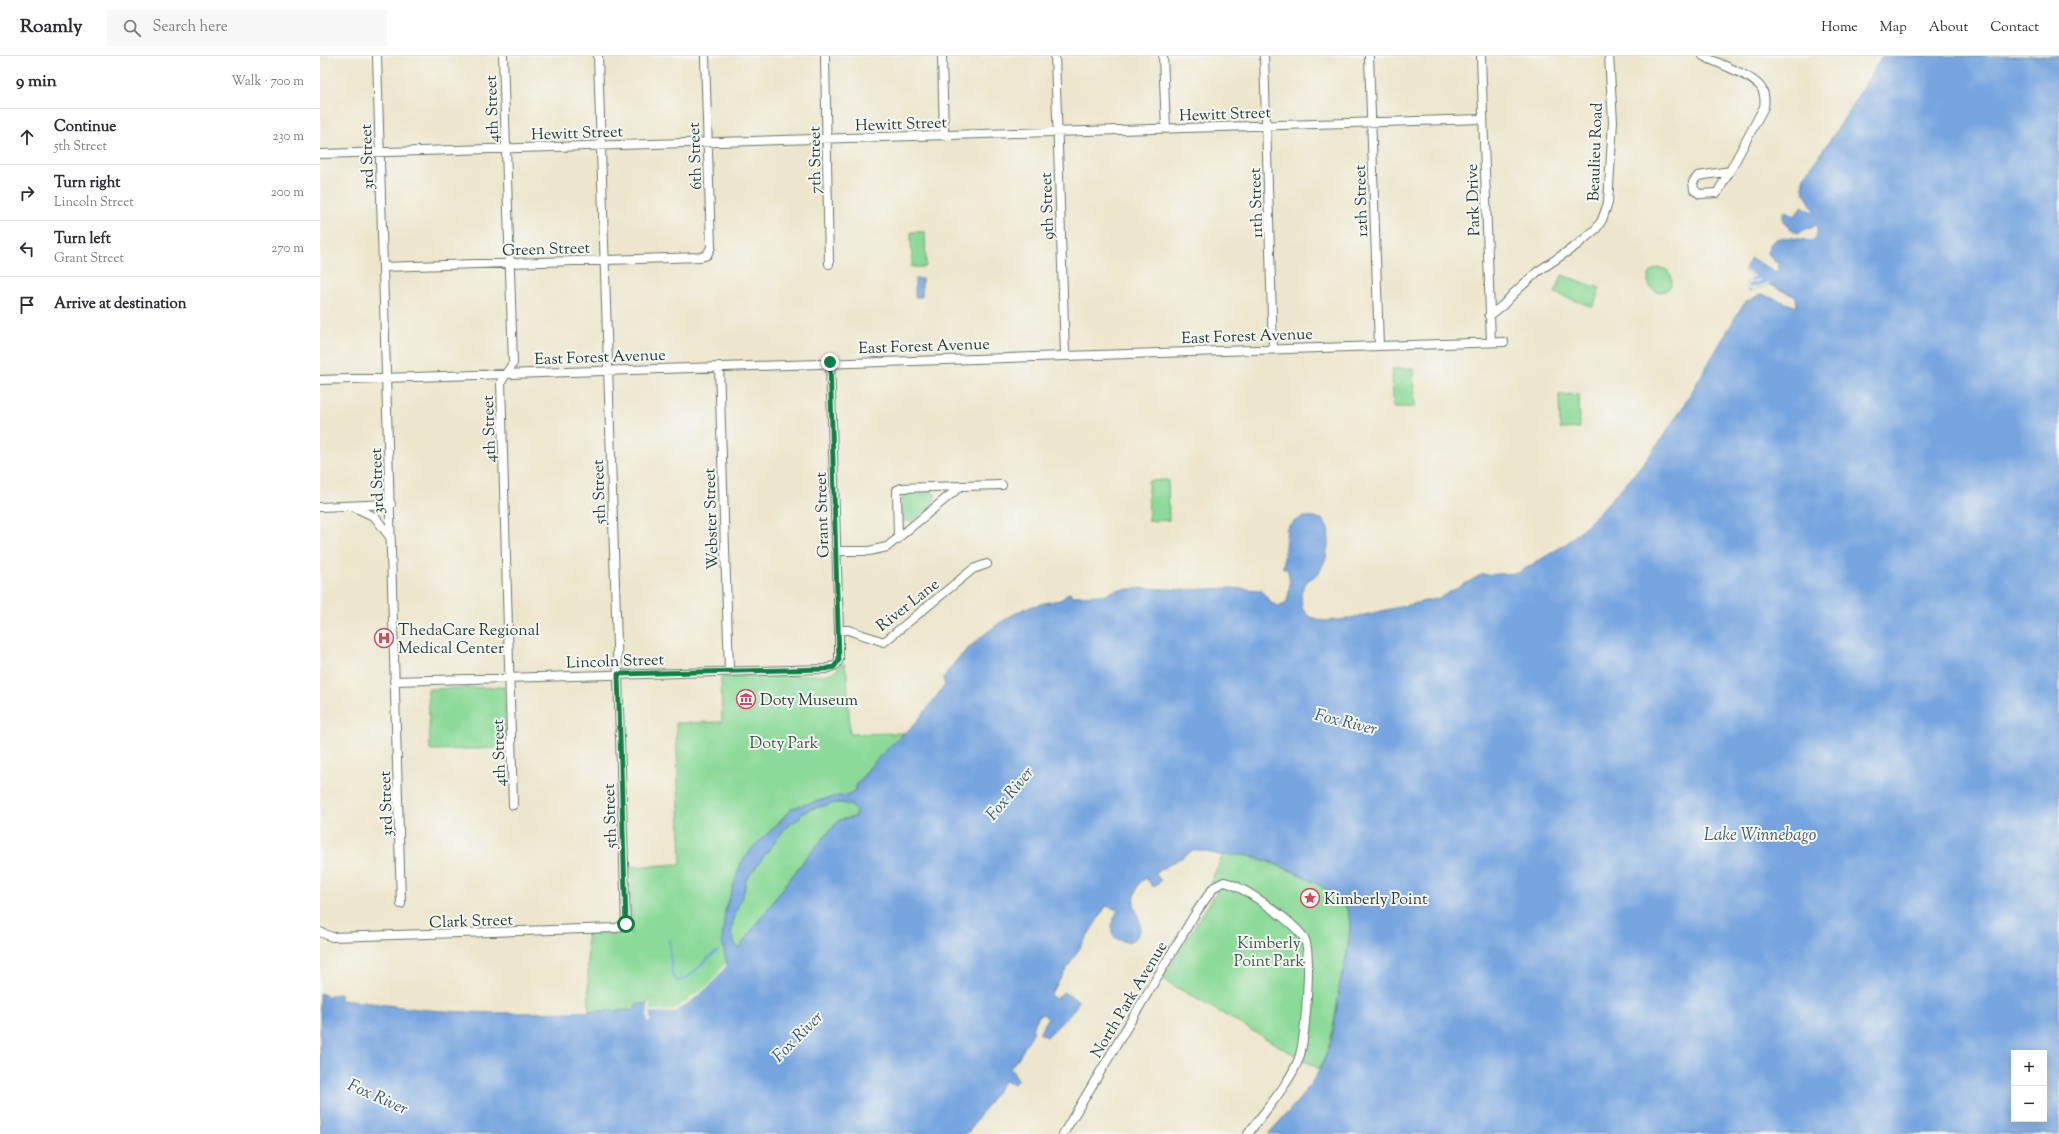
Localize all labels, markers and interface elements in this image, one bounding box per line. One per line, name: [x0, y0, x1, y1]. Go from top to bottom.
search box: [107, 10, 387, 46]
text: Roamly: [20, 14, 83, 41]
icon: search: [121, 17, 143, 39]
text: Search here: [153, 17, 228, 38]
text: Home: [1821, 18, 1858, 38]
text: Map: [1880, 18, 1907, 38]
text: About: [1929, 18, 1968, 38]
text: Contact: [1990, 18, 2039, 38]
text: 9 min: [16, 70, 57, 94]
text: Walk · 700 m: [231, 73, 304, 91]
street label: 4th Street: [481, 74, 506, 143]
street label: Hewitt Street: [1179, 102, 1272, 129]
street label: Beaulieu Road: [1583, 102, 1610, 202]
street label: Hewitt Street: [855, 112, 948, 139]
text: Continue: [54, 117, 116, 138]
street label: Hewitt Street: [531, 121, 624, 148]
street label: 6th Street: [684, 121, 709, 190]
street label: 3rd Street: [356, 123, 381, 190]
street label: 7th Street: [804, 125, 829, 194]
icon: ahead: [16, 126, 38, 148]
text: 230 m: [272, 128, 304, 146]
text: 5th Street: [54, 138, 107, 156]
street label: Park Drive: [1462, 163, 1487, 237]
street label: 12th Street: [1350, 164, 1375, 238]
street label: 11th Street: [1245, 167, 1270, 239]
street label: 9th Street: [1036, 171, 1061, 240]
text: Turn right: [54, 173, 120, 194]
icon: right: [16, 182, 38, 204]
text: 200 m: [271, 184, 304, 202]
text: Lincoln Street: [54, 194, 134, 212]
text: Turn left: [54, 229, 111, 250]
street label: Green Street: [502, 237, 591, 264]
icon: left: [16, 238, 38, 260]
text: 270 m: [271, 240, 304, 258]
text: Grant Street: [54, 250, 124, 268]
icon: arrive: [16, 294, 38, 316]
text: Arrive at destination: [54, 294, 187, 315]
street label: East Forest Avenue: [1181, 324, 1313, 351]
street label: East Forest Avenue: [858, 334, 990, 361]
street label: East Forest Avenue: [534, 345, 666, 372]
route end: [821, 353, 839, 371]
street label: 4th Street: [478, 394, 503, 463]
street label: 3rd Street: [366, 447, 391, 514]
street label: 5th Street: [588, 458, 613, 526]
street label: Webster Street: [699, 467, 726, 570]
street label: Grant Street: [810, 471, 836, 558]
street label: River Lane: [872, 574, 945, 638]
place label: ThedaCare Regional Medical Center: [398, 620, 540, 661]
hospital icon: ThedaCare Regional Medical Center: [373, 627, 395, 649]
street label: Lincoln Street: [566, 649, 665, 676]
museum icon: Doty Museum: [735, 688, 757, 710]
place label: Doty Museum: [760, 690, 858, 713]
water label: Fox River: [1312, 704, 1379, 742]
street label: 4th Street: [488, 718, 513, 787]
park label: Doty Park: [750, 733, 819, 756]
water label: Fox River: [981, 762, 1040, 826]
street label: 3rd Street: [375, 770, 400, 837]
street label: 5th Street: [599, 782, 624, 850]
water label: Lake Winnebago: [1704, 824, 1817, 848]
place icon: Kimberly Point: [1299, 887, 1321, 909]
place label: Kimberly Point: [1324, 889, 1428, 912]
street label: Clark Street: [429, 910, 514, 935]
route start: [617, 915, 635, 933]
park label: Kimberly Point Park: [1234, 933, 1304, 974]
street label: North Park Avenue: [1086, 937, 1174, 1063]
water label: Fox River: [767, 1006, 829, 1068]
map controls: [2011, 1050, 2047, 1122]
button: +: [2011, 1050, 2047, 1086]
water label: Fox River: [343, 1074, 411, 1122]
button: −: [2011, 1086, 2047, 1122]

